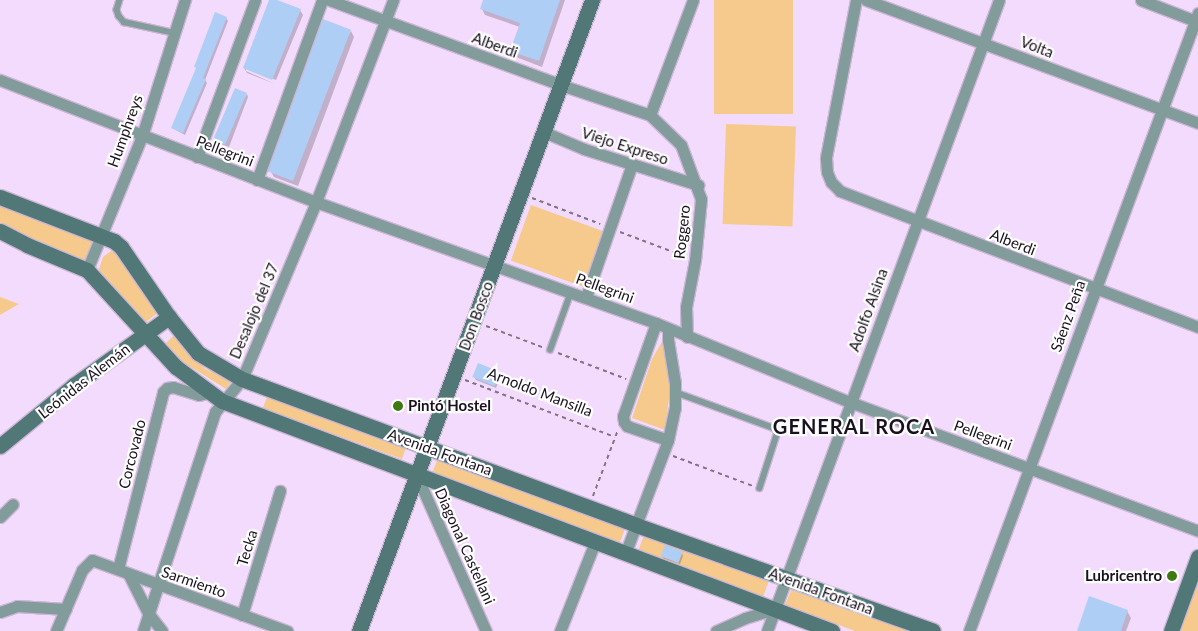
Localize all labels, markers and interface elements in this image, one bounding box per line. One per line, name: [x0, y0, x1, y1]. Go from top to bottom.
street label: Alberdi: [470, 28, 520, 62]
street label: Volta: [1018, 33, 1056, 61]
street label: Humphreys: [104, 92, 146, 170]
street label: Viejo Expreso: [579, 123, 671, 169]
street label: Pellegrini: [194, 132, 256, 170]
street label: Roggero: [670, 204, 694, 260]
street label: Alberdi: [988, 225, 1038, 259]
street label: Desalojo del 37: [226, 260, 282, 362]
street label: Adolfo Alsina: [845, 266, 891, 354]
street label: Pellegrini: [574, 269, 636, 307]
street label: Sáenz Peña: [1047, 278, 1089, 354]
street label: Don Bosco: [455, 279, 497, 353]
street label: Leónidas Alemán: [35, 340, 133, 422]
street label: Arnoldo Mansilla: [485, 364, 595, 420]
place label: Pintó Hostel: [408, 397, 491, 415]
marker: Pintó Hostel: [392, 400, 404, 412]
district label: GENERAL ROCA: [771, 414, 937, 438]
street label: Pellegrini: [952, 416, 1014, 454]
street label: Corcovado: [115, 417, 149, 491]
street label: Avenida Fontana: [385, 425, 495, 479]
street label: Diagonal Castellani: [431, 485, 499, 607]
street label: Tecka: [233, 528, 261, 568]
street label: Sarmiento: [159, 563, 229, 601]
street label: Avenida Fontana: [766, 564, 876, 618]
place label: Lubricentro: [1085, 567, 1162, 585]
marker: Lubricentro: [1166, 570, 1178, 582]

